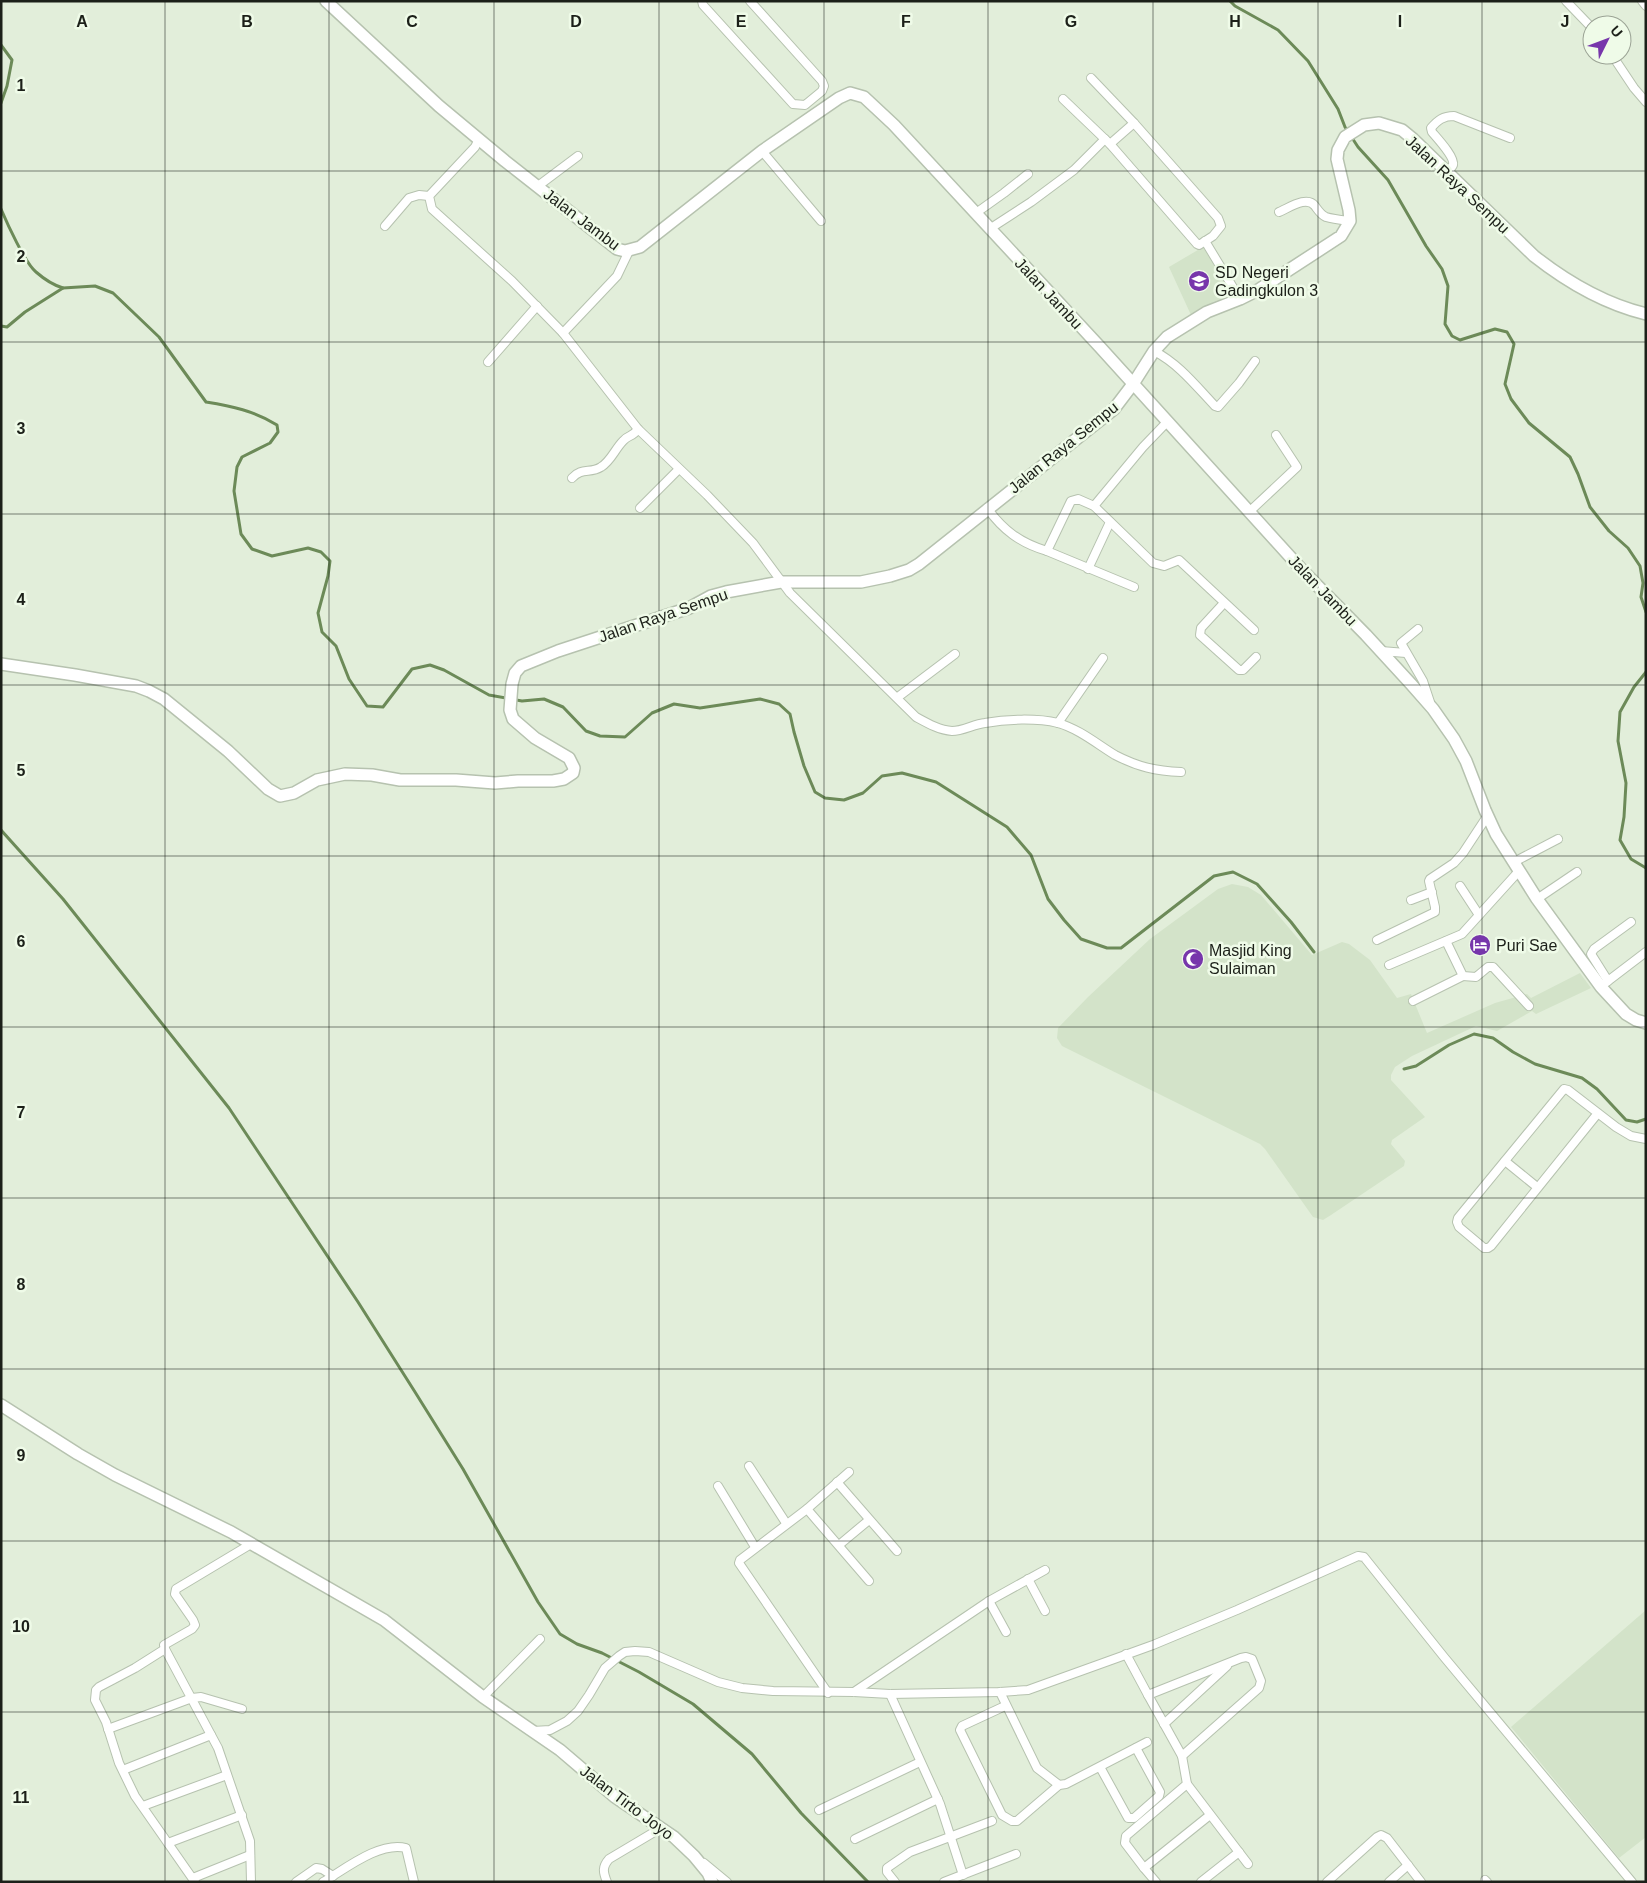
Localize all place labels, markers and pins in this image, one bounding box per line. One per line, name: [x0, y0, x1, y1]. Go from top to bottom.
place label: SD Negeri Gadingkulon 3: [1215, 264, 1318, 299]
school or university icon: SD Negeri Gadingkulon 3: [1187, 269, 1211, 293]
hotel icon: Puri Sae: [1468, 933, 1492, 957]
place label: Puri Sae: [1496, 937, 1557, 954]
place label: Masjid King Sulaiman: [1209, 942, 1292, 977]
mosque icon: Masjid King Sulaiman: [1181, 947, 1205, 971]

